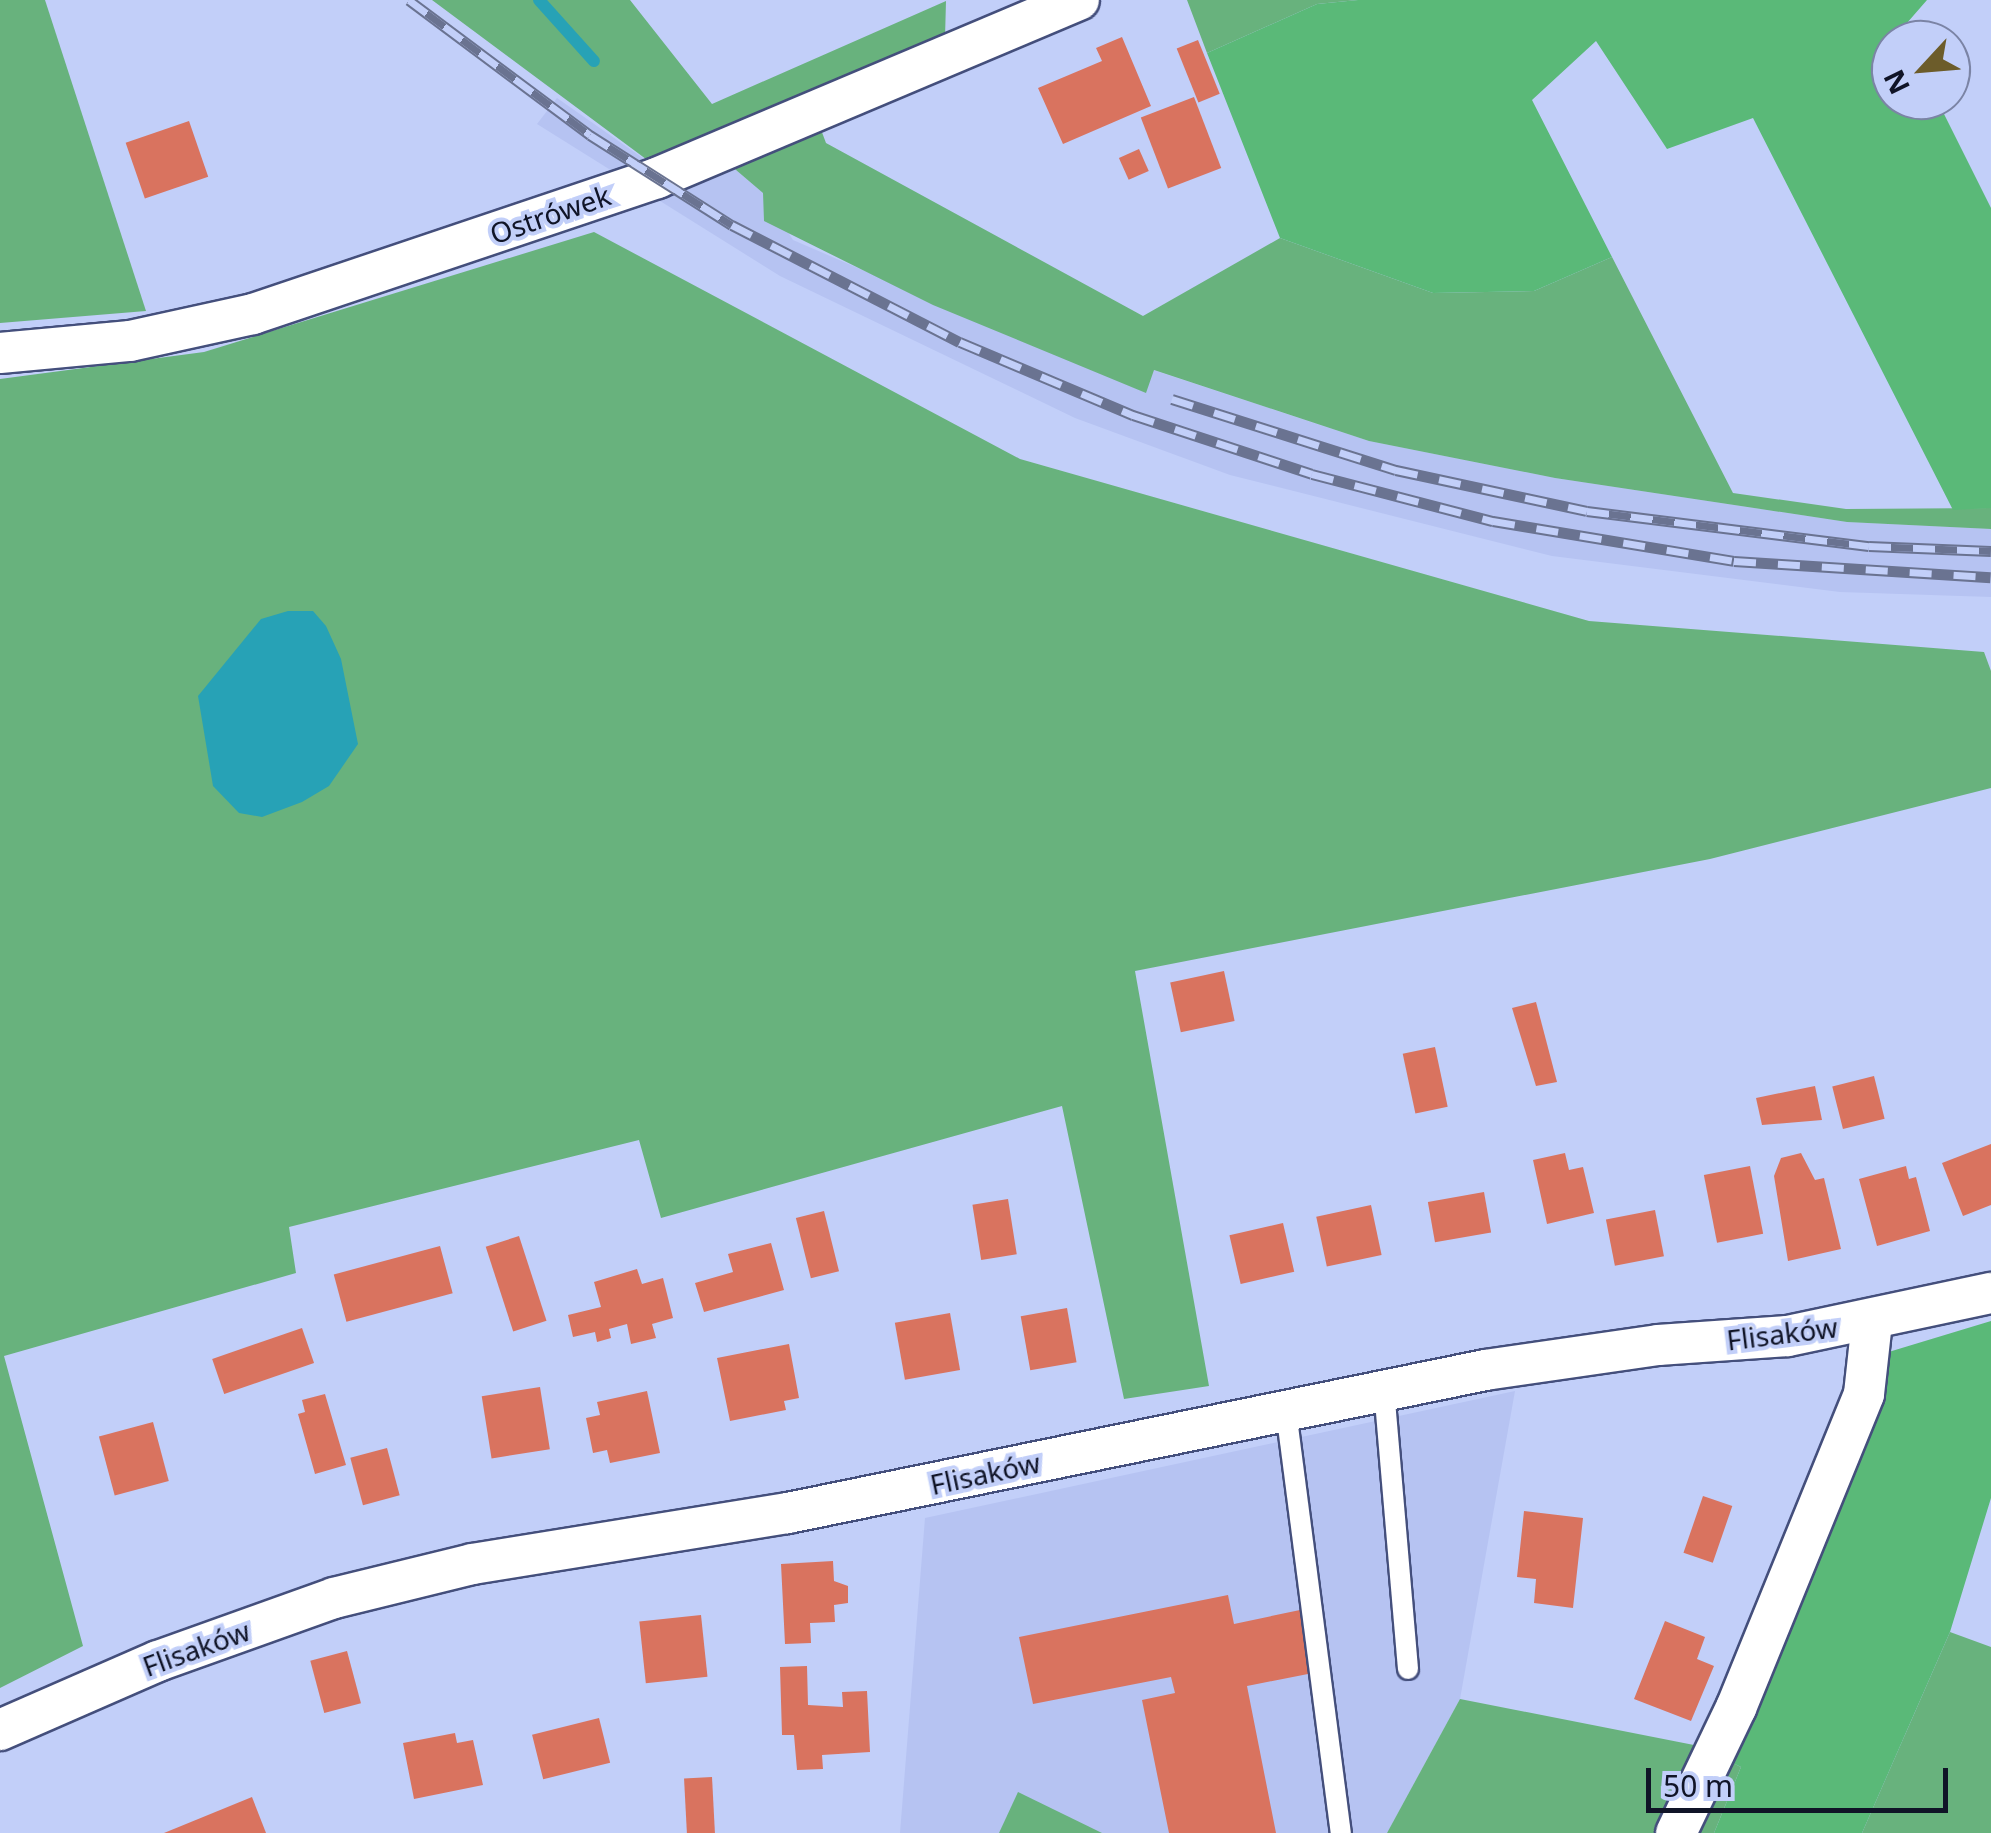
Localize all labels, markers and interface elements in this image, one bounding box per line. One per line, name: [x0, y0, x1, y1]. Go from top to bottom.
north arrow: [1871, 20, 1971, 120]
text: N: [1874, 64, 1918, 101]
street label: Ostrówek: [485, 178, 615, 250]
street label: Flisaków: [1725, 1310, 1839, 1356]
street label: Flisaków: [927, 1445, 1043, 1501]
street label: Flisaków: [138, 1613, 254, 1683]
scale bar: [1651, 1748, 1954, 1810]
text: 50 m: [1663, 1765, 1733, 1806]

